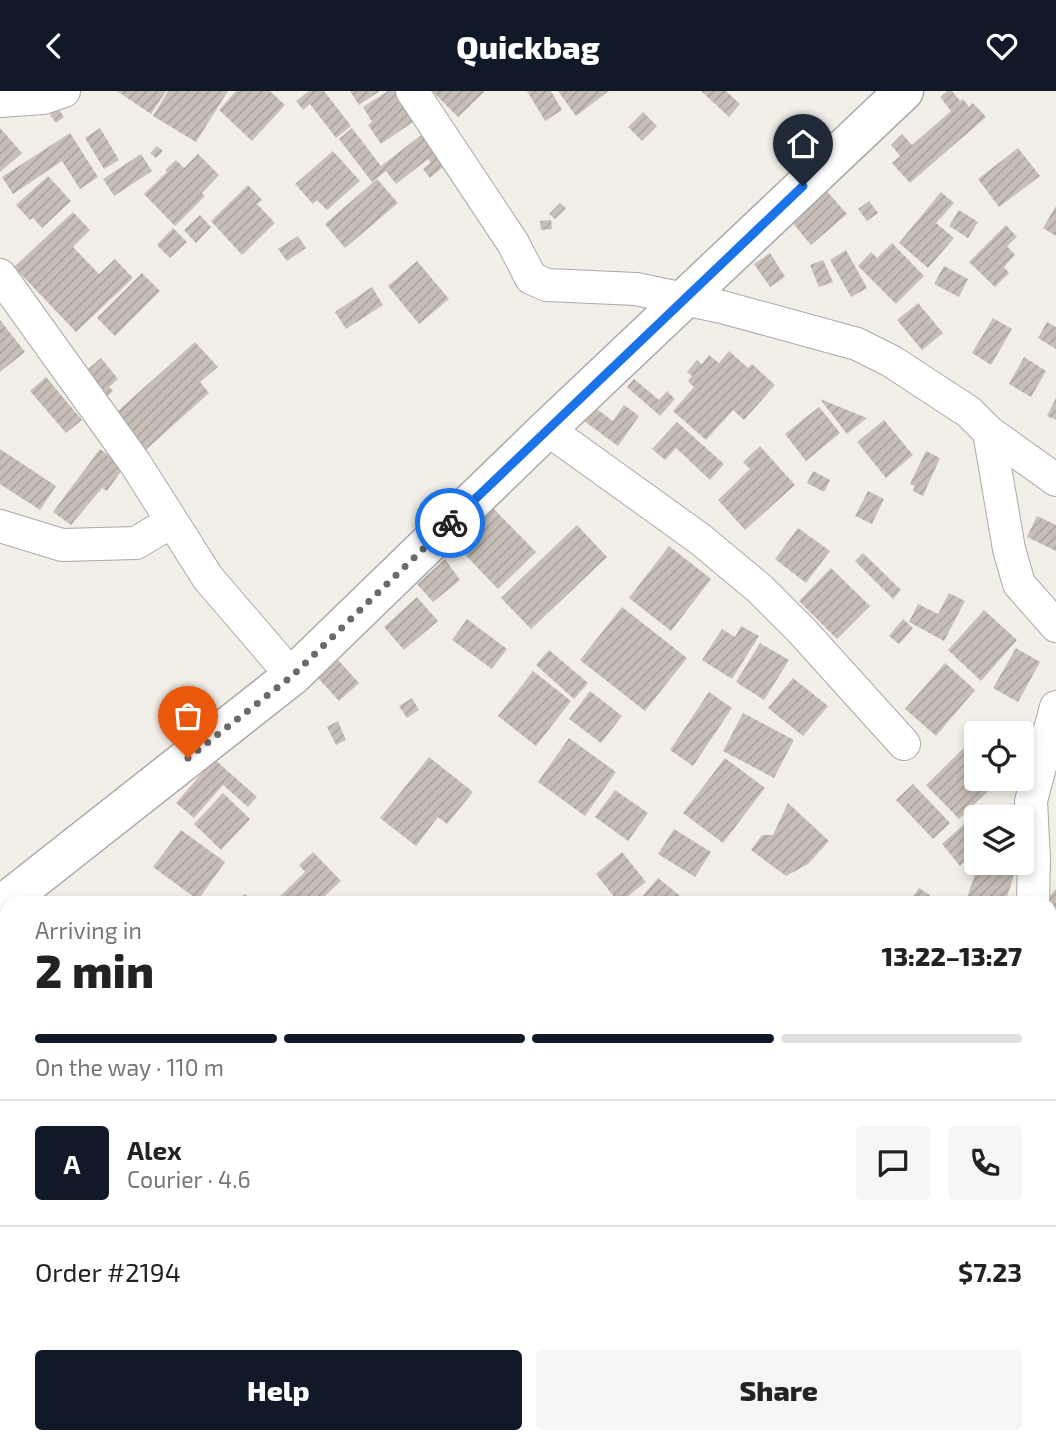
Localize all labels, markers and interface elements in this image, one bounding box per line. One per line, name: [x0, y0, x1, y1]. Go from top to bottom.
icon: back: [35, 27, 73, 65]
text: Quickbag: [456, 27, 600, 65]
icon: heart: [983, 27, 1021, 65]
pin: [773, 114, 833, 186]
icon: home: [784, 125, 822, 163]
courier: [415, 488, 485, 558]
icon: bike: [431, 504, 469, 542]
pin: [158, 686, 218, 758]
icon: bag: [169, 697, 207, 735]
map controls: [964, 721, 1034, 875]
button: locate: [964, 721, 1034, 791]
button: layers: [964, 805, 1034, 875]
text: Arriving in: [35, 916, 142, 944]
text: 13:22–13:27: [881, 940, 1022, 971]
text: 2 min: [35, 942, 154, 997]
text: On the way · 110 m: [35, 1053, 224, 1081]
button: chat: [856, 1126, 930, 1200]
button: phone: [948, 1126, 1022, 1200]
text: Alex: [127, 1134, 182, 1165]
text: A: [64, 1148, 80, 1179]
text: Courier · 4.6: [127, 1165, 251, 1193]
text: Order #2194: [35, 1256, 181, 1287]
text: $7.23: [958, 1256, 1022, 1287]
button: Help: [35, 1350, 522, 1430]
button: Share: [536, 1350, 1022, 1430]

